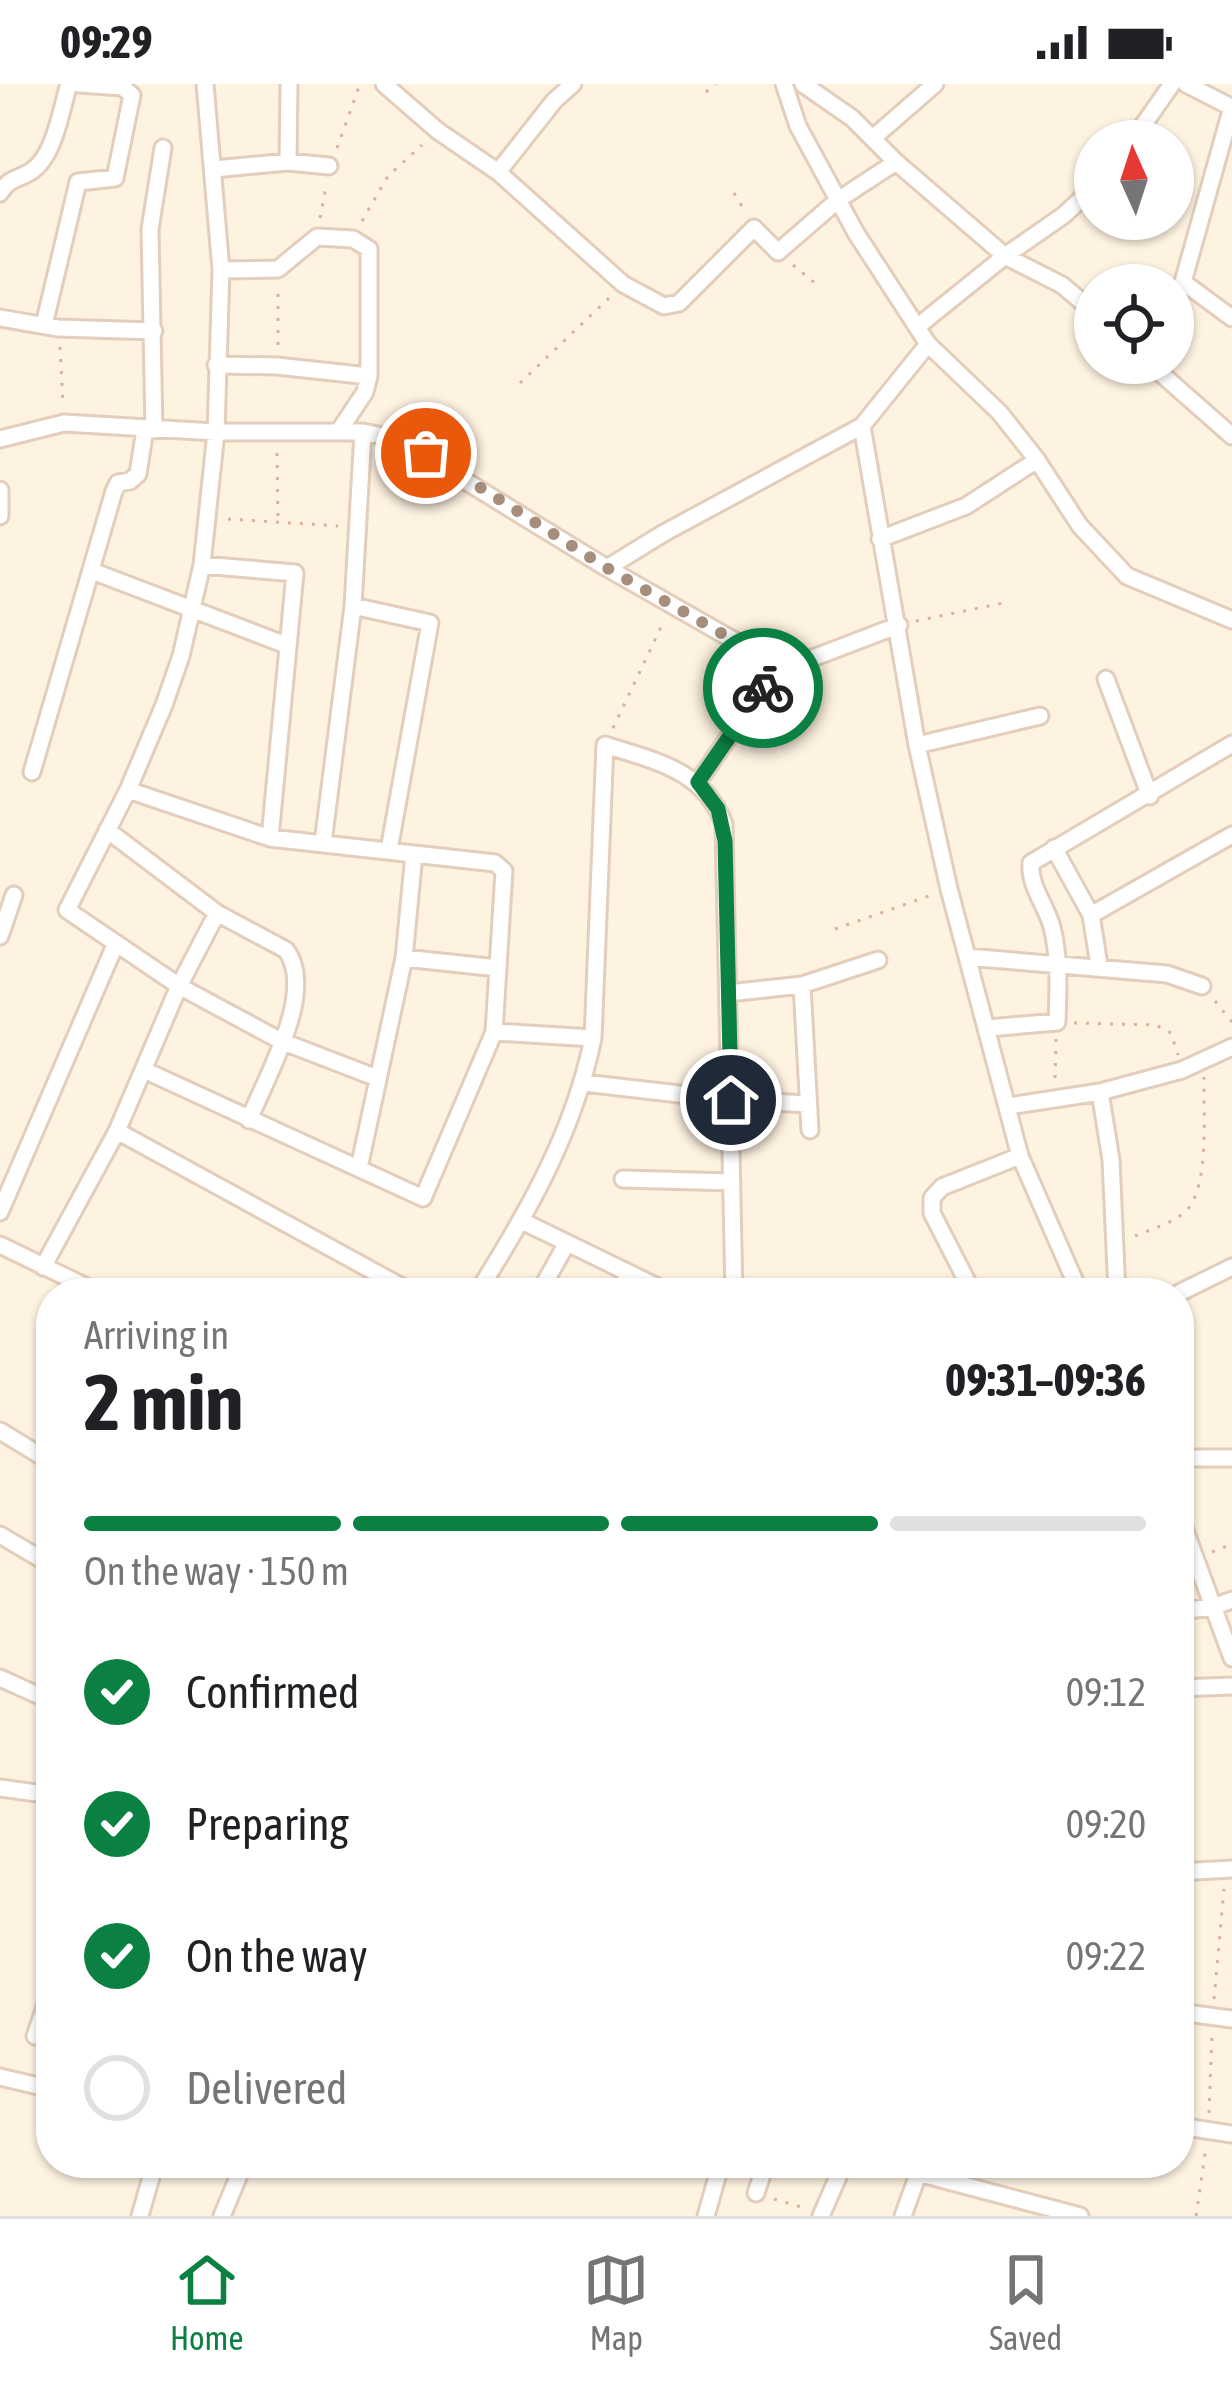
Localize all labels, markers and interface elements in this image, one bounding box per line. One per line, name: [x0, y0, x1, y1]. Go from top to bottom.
text: 09:29: [60, 16, 153, 68]
north arrow: [1074, 120, 1194, 240]
map controls: [1074, 120, 1194, 384]
button: locate: [1074, 264, 1194, 384]
pin: [375, 402, 477, 504]
icon: bag: [393, 420, 459, 486]
courier: [703, 628, 823, 748]
icon: bike: [730, 655, 796, 721]
pin: [680, 1049, 782, 1151]
icon: home: [698, 1067, 764, 1133]
text: Arriving in: [84, 1313, 229, 1357]
text: 09:31–09:36: [945, 1354, 1146, 1406]
text: 2 min: [84, 1357, 243, 1447]
text: On the way · 150 m: [84, 1549, 349, 1593]
icon: check: [84, 1659, 150, 1725]
text: Confirmed: [186, 1666, 359, 1718]
text: 09:12: [1066, 1670, 1146, 1714]
icon: check: [84, 1791, 150, 1857]
text: Preparing: [186, 1798, 349, 1850]
text: 09:20: [1066, 1802, 1146, 1846]
icon: check: [84, 1923, 150, 1989]
text: On the way: [186, 1930, 368, 1982]
text: 09:22: [1066, 1934, 1146, 1978]
text: Delivered: [186, 2062, 347, 2114]
tab: Home: [170, 2247, 243, 2357]
tab: Map: [583, 2247, 649, 2357]
tab: Saved: [989, 2247, 1062, 2357]

